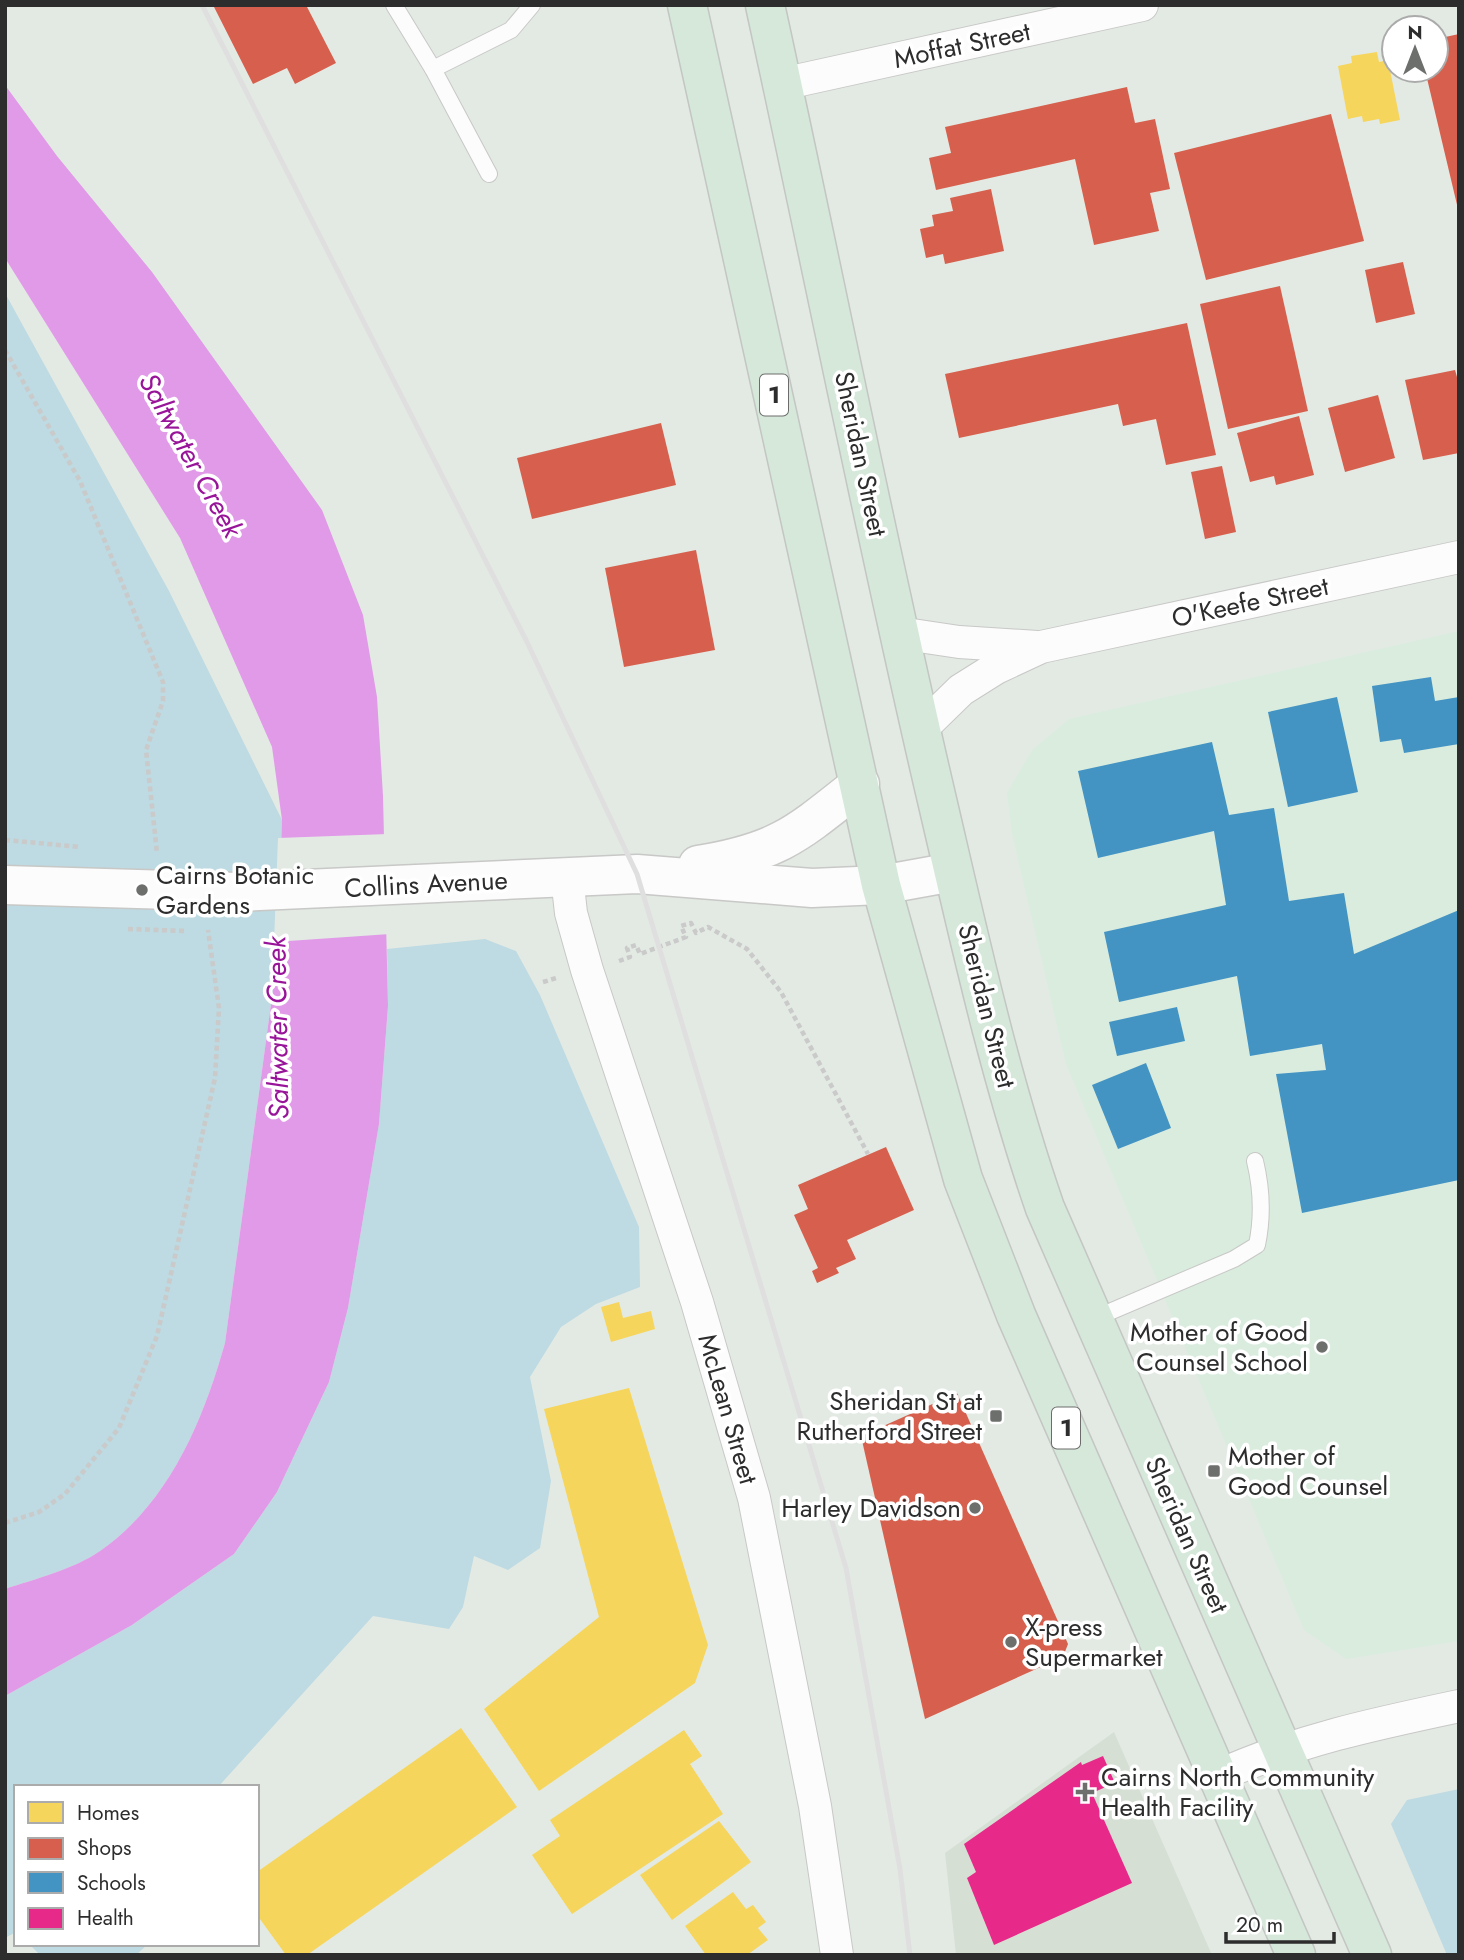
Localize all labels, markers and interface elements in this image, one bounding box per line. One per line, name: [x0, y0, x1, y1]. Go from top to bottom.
street label: Moffat Street: [890, 12, 1035, 78]
north arrow: [1380, 14, 1450, 84]
text: N: [1407, 19, 1423, 46]
water label: Saltwater Creek: [128, 365, 253, 546]
street label: Sheridan Street: [825, 368, 897, 541]
road number: 1: [760, 374, 788, 416]
street label: O'Keefe Street: [1168, 567, 1333, 637]
place label: Cairns Botanic Gardens: [156, 856, 314, 924]
street label: Collins Avenue: [343, 861, 509, 907]
marker: Cairns Botanic Gardens: [134, 882, 150, 898]
street label: Sheridan Street: [948, 920, 1026, 1093]
water label: Saltwater Creek: [255, 935, 300, 1120]
place label: Mother of Good Counsel School: [1130, 1313, 1308, 1381]
street label: McLean Street: [688, 1329, 768, 1489]
marker: Mother of Good Counsel School: [1314, 1339, 1330, 1355]
place label: Sheridan St at Rutherford Street: [796, 1382, 983, 1450]
marker: Sheridan St at Rutherford Street: [988, 1408, 1004, 1424]
road number: 1: [1052, 1408, 1080, 1448]
place label: Mother of Good Counsel: [1228, 1437, 1388, 1505]
street label: Sheridan Street: [1136, 1451, 1239, 1620]
marker: Mother of Good Counsel: [1206, 1463, 1222, 1479]
place label: Harley Davidson: [781, 1489, 961, 1527]
marker: Harley Davidson: [967, 1500, 983, 1516]
place label: X-press Supermarket: [1025, 1608, 1163, 1676]
marker: X-press Supermarket: [1003, 1634, 1019, 1650]
place label: Cairns North Community Health Facility: [1101, 1758, 1375, 1826]
marker: Cairns North Community Health Facility: [1075, 1782, 1095, 1802]
legend: [14, 1785, 259, 1946]
text: Homes: [77, 1798, 139, 1828]
text: Shops: [77, 1833, 131, 1863]
text: Schools: [77, 1868, 146, 1898]
scale bar: [1226, 1900, 1334, 1944]
text: Health: [77, 1903, 134, 1933]
text: 20 m: [1236, 1910, 1283, 1940]

